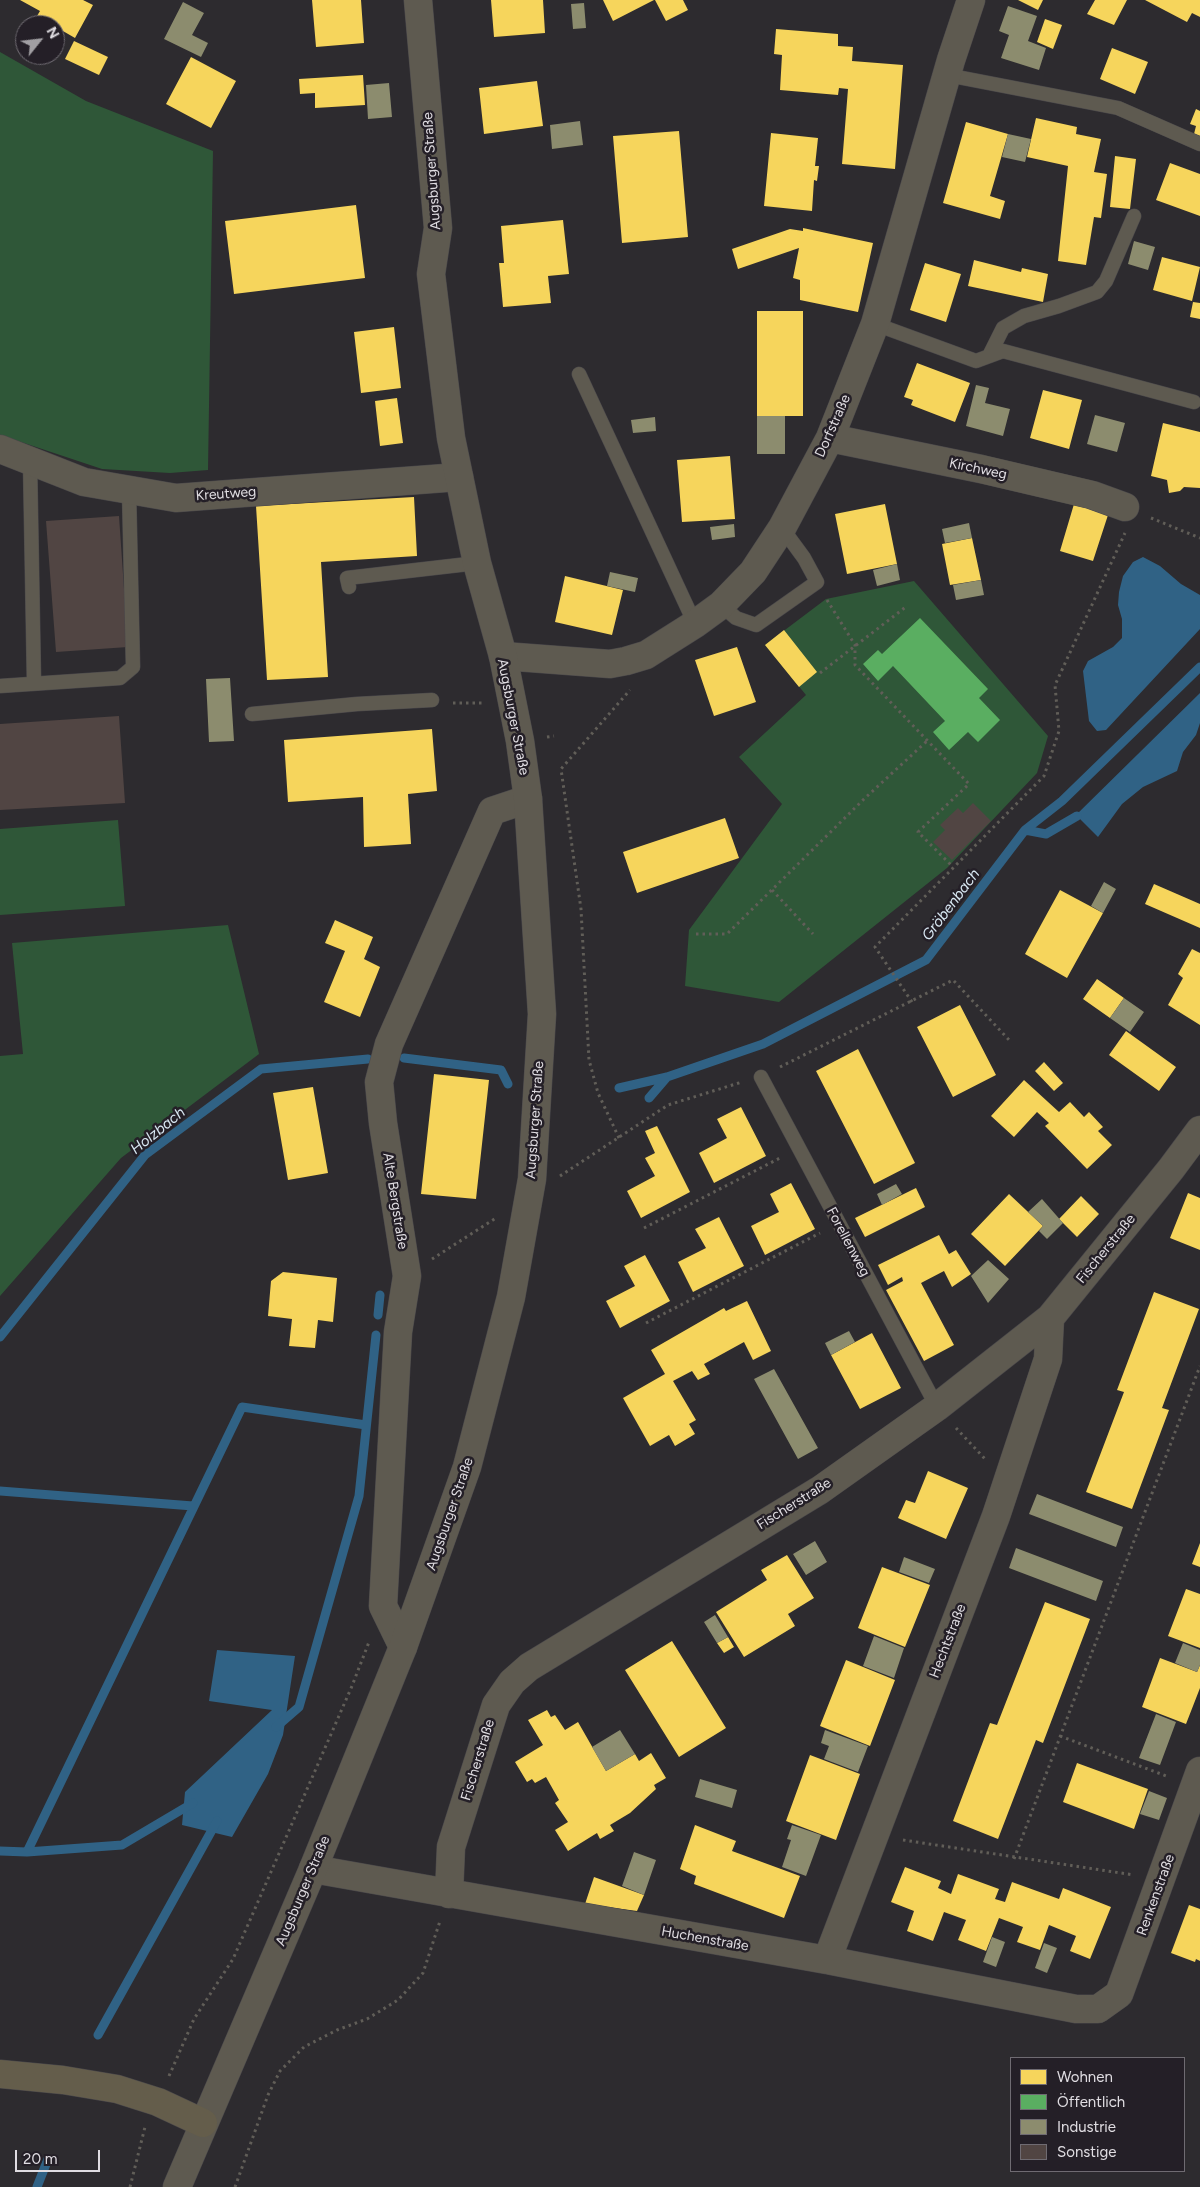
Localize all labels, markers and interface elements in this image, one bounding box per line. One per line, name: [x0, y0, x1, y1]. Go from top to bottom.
north arrow: [15, 15, 65, 65]
text: N: [43, 24, 63, 42]
street label: Augsburger Straße: [420, 111, 444, 231]
street label: Dorfstraße: [812, 392, 854, 460]
street label: Kirchweg: [948, 455, 1008, 483]
street label: Kreutweg: [195, 484, 257, 504]
street label: Augsburger Straße: [493, 657, 533, 777]
water label: Gröbenbach: [918, 866, 984, 944]
street label: Augsburger Straße: [523, 1060, 547, 1180]
water label: Holzbach: [127, 1104, 189, 1158]
street label: Alte Bergstraße: [379, 1152, 411, 1250]
street label: Forellenweg: [823, 1204, 873, 1280]
street label: Fischerstraße: [1073, 1211, 1139, 1287]
street label: Augsburger Straße: [423, 1455, 477, 1573]
street label: Fischerstraße: [754, 1475, 834, 1533]
street label: Hechtstraße: [926, 1602, 970, 1680]
street label: Fischerstraße: [458, 1717, 498, 1803]
street label: Augsburger Straße: [272, 1833, 334, 1949]
street label: Renkenstraße: [1133, 1852, 1179, 1938]
street label: Huchenstraße: [660, 1923, 750, 1955]
legend: [1010, 2057, 1185, 2172]
text: Wohnen: [1057, 2068, 1113, 2086]
text: Öffentlich: [1057, 2093, 1125, 2111]
text: Industrie: [1057, 2118, 1116, 2136]
scale bar: [18, 2140, 102, 2172]
text: Sonstige: [1057, 2143, 1116, 2161]
text: 20 m: [23, 2150, 57, 2168]

